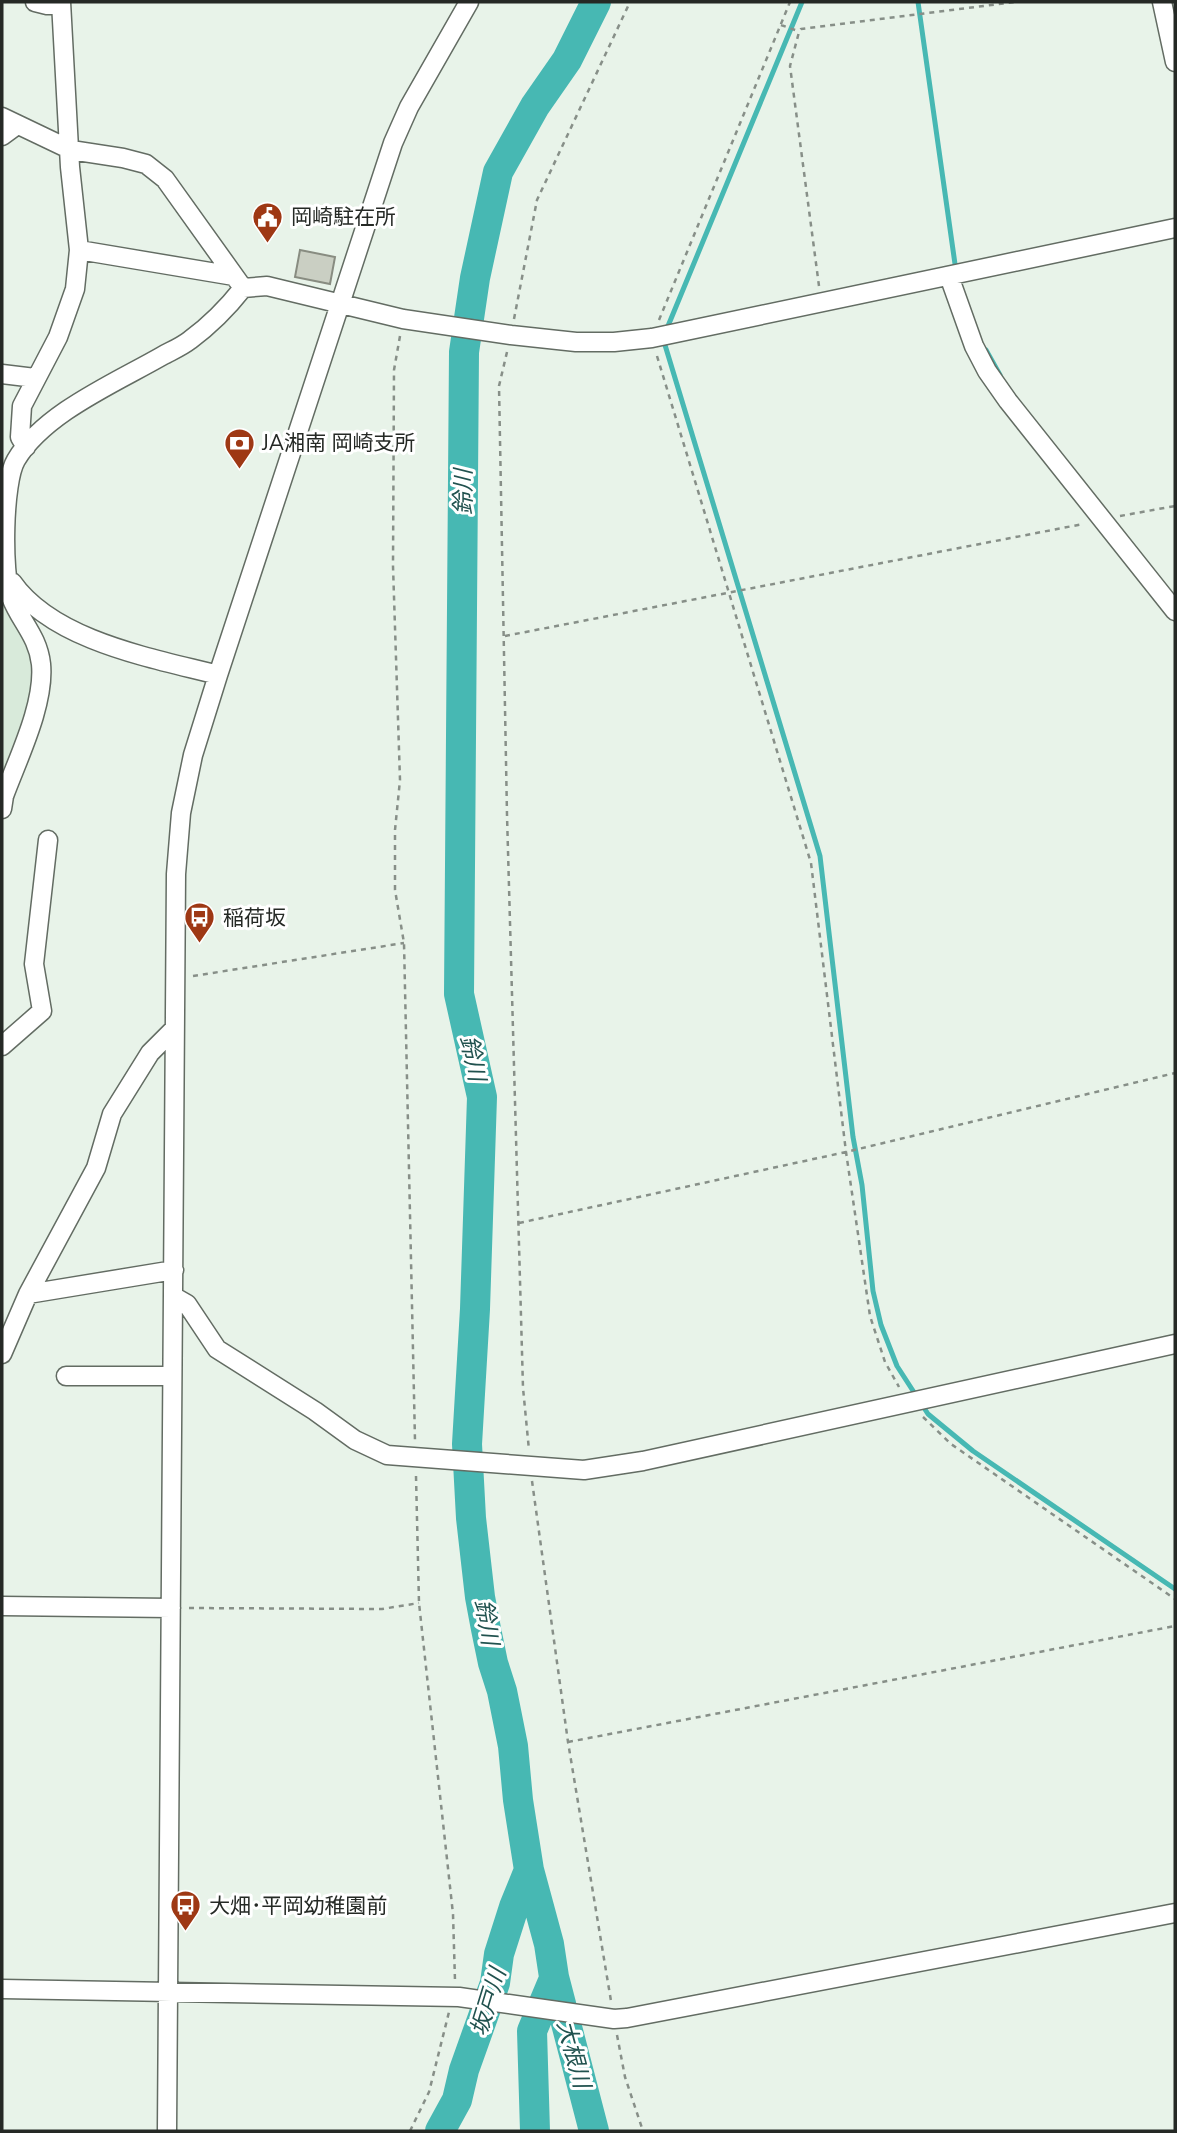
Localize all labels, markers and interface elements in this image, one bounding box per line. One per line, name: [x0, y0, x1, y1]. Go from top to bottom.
public building icon: 岡崎駐在所: [251, 200, 285, 244]
place label: 岡崎駐在所: [291, 203, 396, 231]
bank icon: JA湘南 岡崎支所: [222, 426, 256, 470]
place label: JA湘南 岡崎支所: [261, 429, 416, 457]
water label: 鈴川: [448, 466, 479, 515]
bus stop icon: 稲荷坂: [183, 901, 217, 945]
place label: 稲荷坂: [223, 904, 286, 932]
water label: 鈴川: [453, 1032, 493, 1087]
water label: 鈴川: [467, 1597, 506, 1650]
bus stop icon: 大畑･平岡幼稚園前: [169, 1889, 203, 1933]
place label: 大畑･平岡幼稚園前: [209, 1892, 388, 1920]
water label: 坂戸川: [464, 1962, 514, 2040]
water label: 大根川: [550, 2017, 598, 2094]

